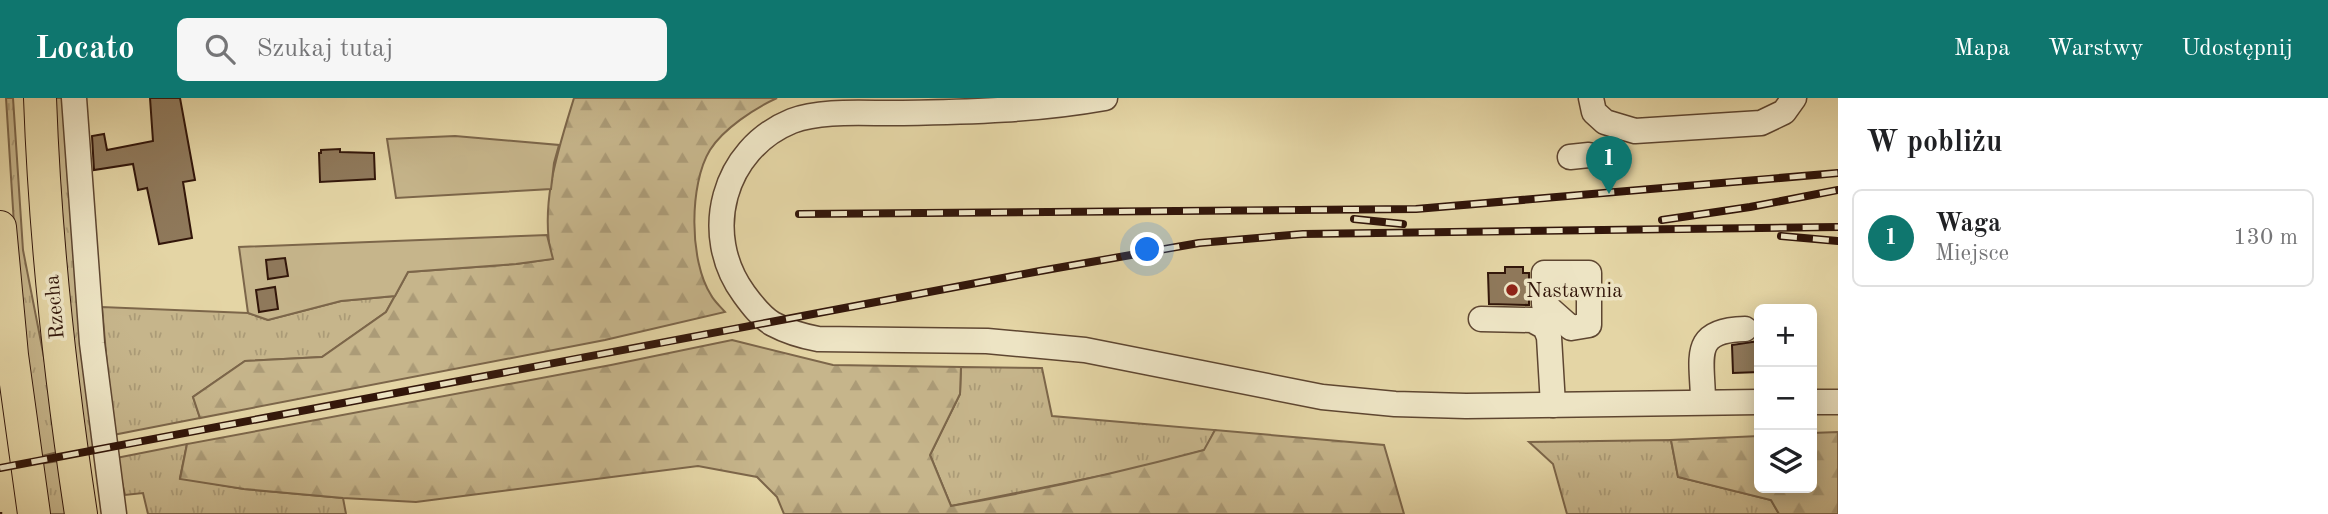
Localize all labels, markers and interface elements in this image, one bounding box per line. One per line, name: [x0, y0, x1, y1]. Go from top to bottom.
search box: [177, 18, 667, 81]
icon: search: [201, 30, 239, 68]
text: Locato: [35, 33, 135, 66]
text: Szukaj tutaj: [257, 36, 393, 62]
text: Mapa: [1954, 37, 2010, 61]
text: Warstwy: [2048, 37, 2144, 61]
text: Udostępnij: [2182, 37, 2293, 61]
text: W pobliżu: [1866, 128, 2002, 158]
pin: 1: [1586, 136, 1632, 194]
text: Waga: [1935, 211, 2001, 237]
text: 1: [1884, 226, 1898, 249]
text: 130 m: [2233, 226, 2298, 249]
your location: [1130, 232, 1164, 266]
text: Miejsce: [1935, 242, 2009, 265]
street label: Rzecha: [42, 274, 69, 340]
place label: Nastawnia: [1526, 281, 1623, 302]
marker: Nastawnia: [1504, 282, 1520, 298]
map controls: [1754, 304, 1817, 493]
button: +: [1754, 304, 1817, 367]
button: −: [1754, 367, 1817, 430]
button: layers: [1754, 430, 1817, 493]

